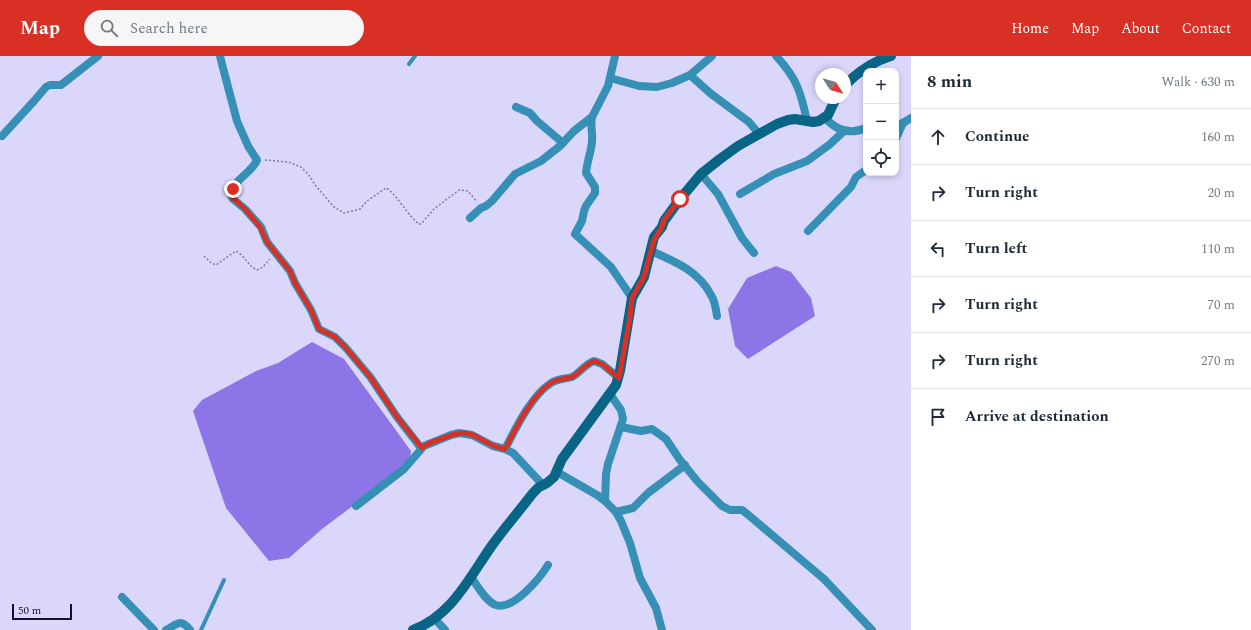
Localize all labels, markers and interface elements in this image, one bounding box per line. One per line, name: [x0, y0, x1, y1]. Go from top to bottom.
search box: [84, 10, 364, 46]
text: Map: [20, 14, 60, 43]
icon: search: [98, 17, 120, 39]
text: Search here: [130, 17, 208, 40]
text: Home: [1011, 18, 1049, 39]
text: Map: [1071, 18, 1099, 39]
text: About: [1121, 18, 1160, 39]
text: Contact: [1182, 18, 1231, 39]
north arrow: [815, 68, 851, 104]
map controls: [863, 68, 899, 176]
button: +: [863, 68, 899, 104]
text: 8 min: [927, 69, 972, 95]
text: Walk · 630 m: [1161, 72, 1235, 92]
button: −: [863, 104, 899, 140]
text: Continue: [965, 125, 1030, 148]
icon: ahead: [927, 126, 949, 148]
text: 160 m: [1201, 127, 1235, 147]
button: locate: [863, 140, 899, 176]
route end: [224, 180, 242, 198]
text: Turn right: [965, 181, 1038, 204]
icon: right: [927, 182, 949, 204]
text: 20 m: [1208, 183, 1235, 203]
route start: [671, 190, 689, 208]
text: Turn left: [965, 237, 1027, 260]
icon: left: [927, 238, 949, 260]
text: 110 m: [1201, 239, 1235, 259]
text: Turn right: [965, 293, 1038, 316]
icon: right: [927, 294, 949, 316]
text: 70 m: [1208, 295, 1235, 315]
text: Turn right: [965, 349, 1038, 372]
icon: right: [927, 350, 949, 372]
text: 270 m: [1201, 351, 1235, 371]
text: Arrive at destination: [965, 405, 1109, 428]
icon: arrive: [927, 406, 949, 428]
scale bar: [12, 602, 72, 621]
text: 50 m: [18, 602, 41, 619]

